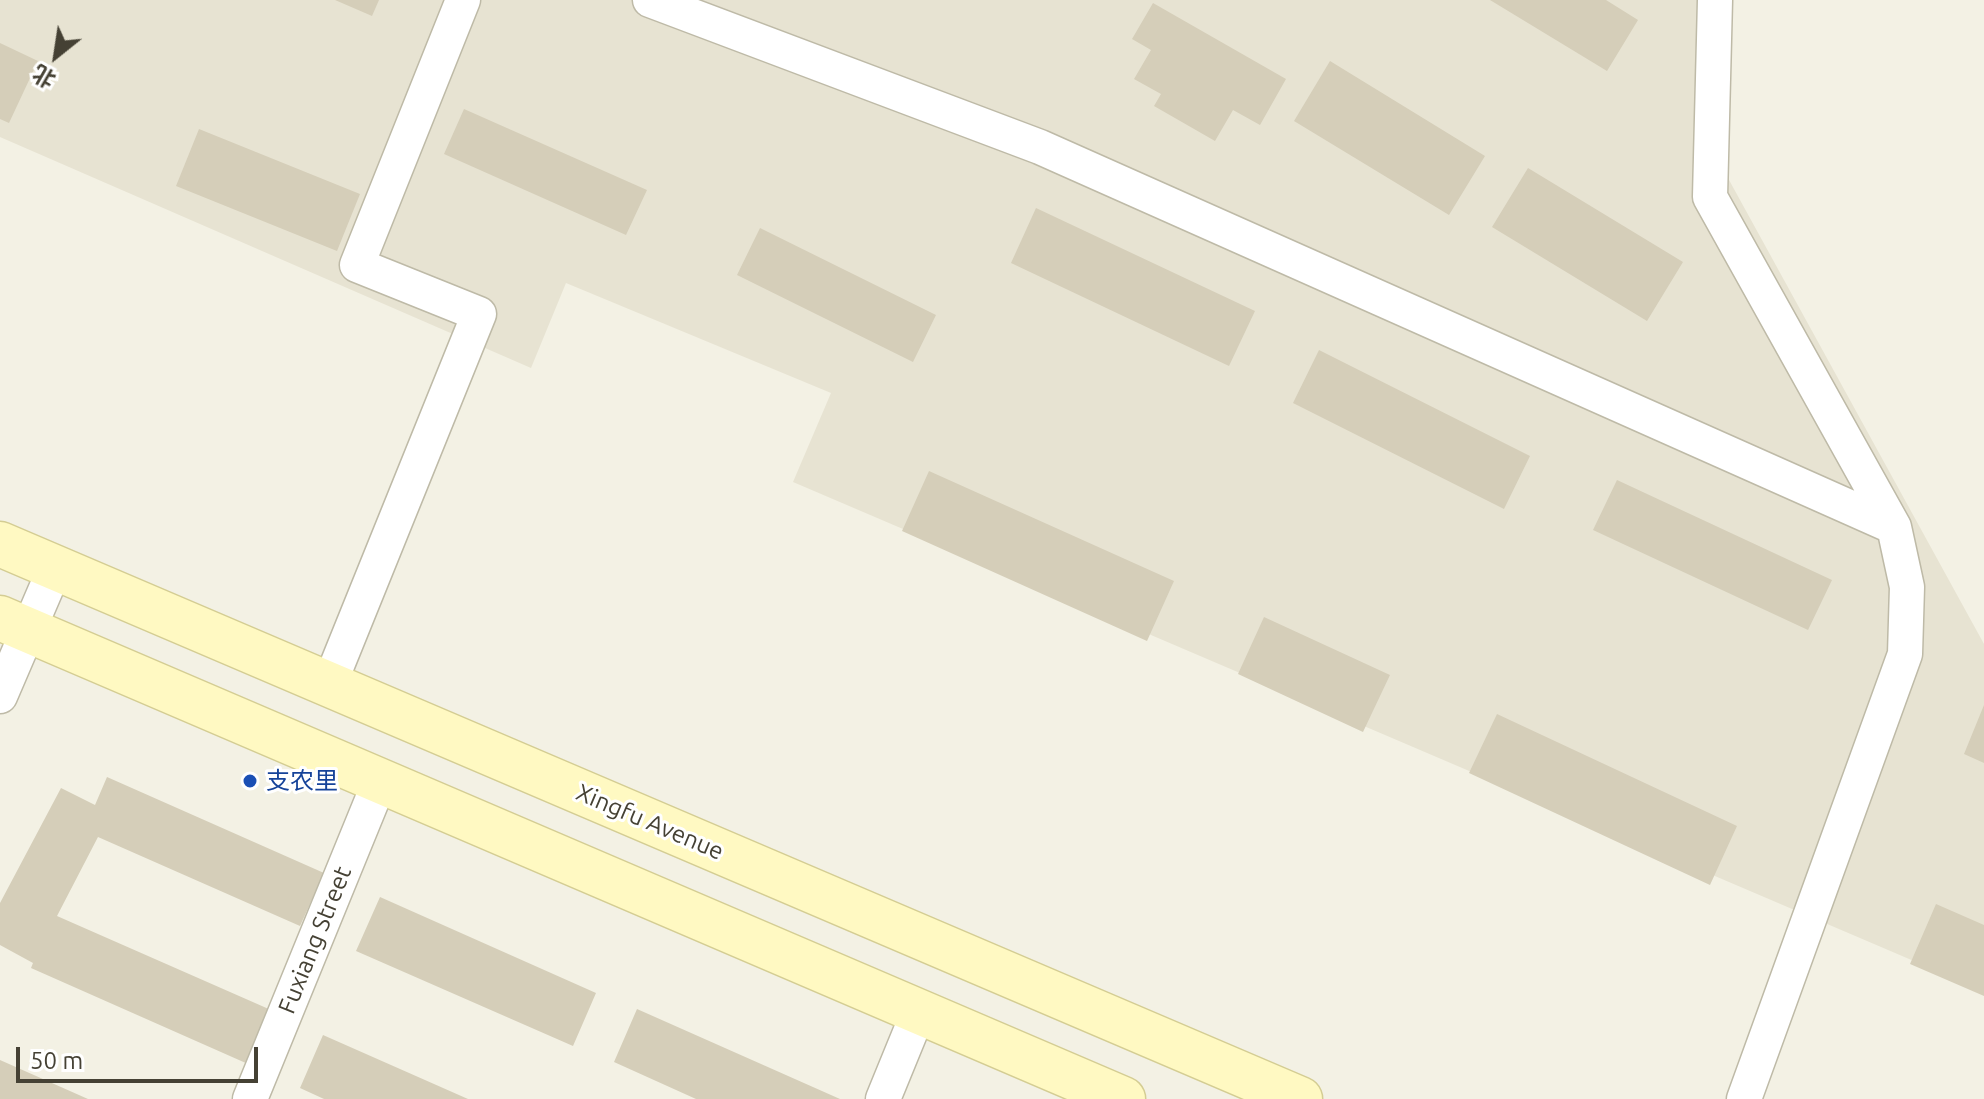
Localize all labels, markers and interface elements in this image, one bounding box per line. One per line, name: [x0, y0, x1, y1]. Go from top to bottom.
north arrow: [16, 16, 96, 96]
text: 北: [28, 61, 60, 94]
place label: 支农里: [266, 767, 338, 795]
marker: 支农里: [241, 772, 259, 790]
street label: Xingfu Avenue: [572, 778, 728, 866]
street label: Fuxiang Street: [272, 862, 358, 1018]
scale bar: [20, 1031, 262, 1081]
text: 50 m: [30, 1047, 83, 1074]

